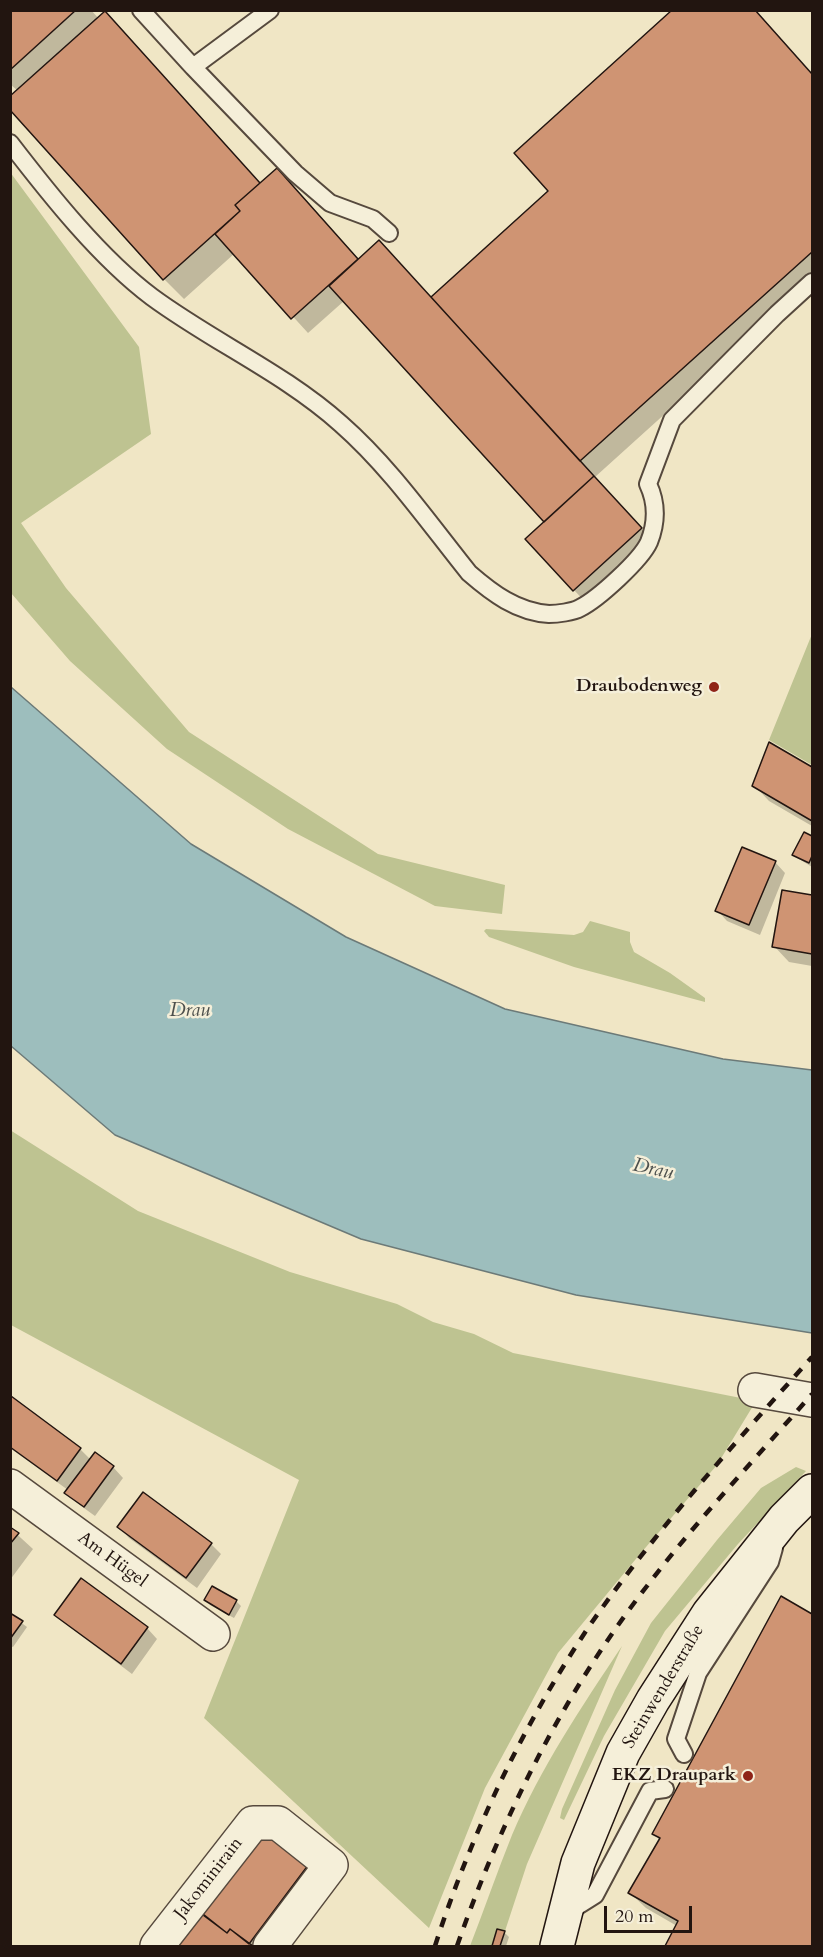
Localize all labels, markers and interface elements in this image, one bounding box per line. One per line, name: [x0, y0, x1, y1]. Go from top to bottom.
place label: Draubodenweg: [576, 676, 702, 698]
marker: Draubodenweg: [707, 680, 721, 694]
water label: Drau: [170, 999, 210, 1023]
water label: Drau: [631, 1154, 675, 1186]
street label: Am Hügel: [73, 1528, 151, 1592]
street label: Steinwenderstraße: [619, 1621, 709, 1753]
place label: EKZ Draupark: [612, 1765, 736, 1787]
marker: EKZ Draupark: [741, 1769, 755, 1783]
street label: Jakominirain: [170, 1834, 248, 1924]
scale bar: [607, 1894, 696, 1932]
text: 20 m: [615, 1904, 654, 1929]

